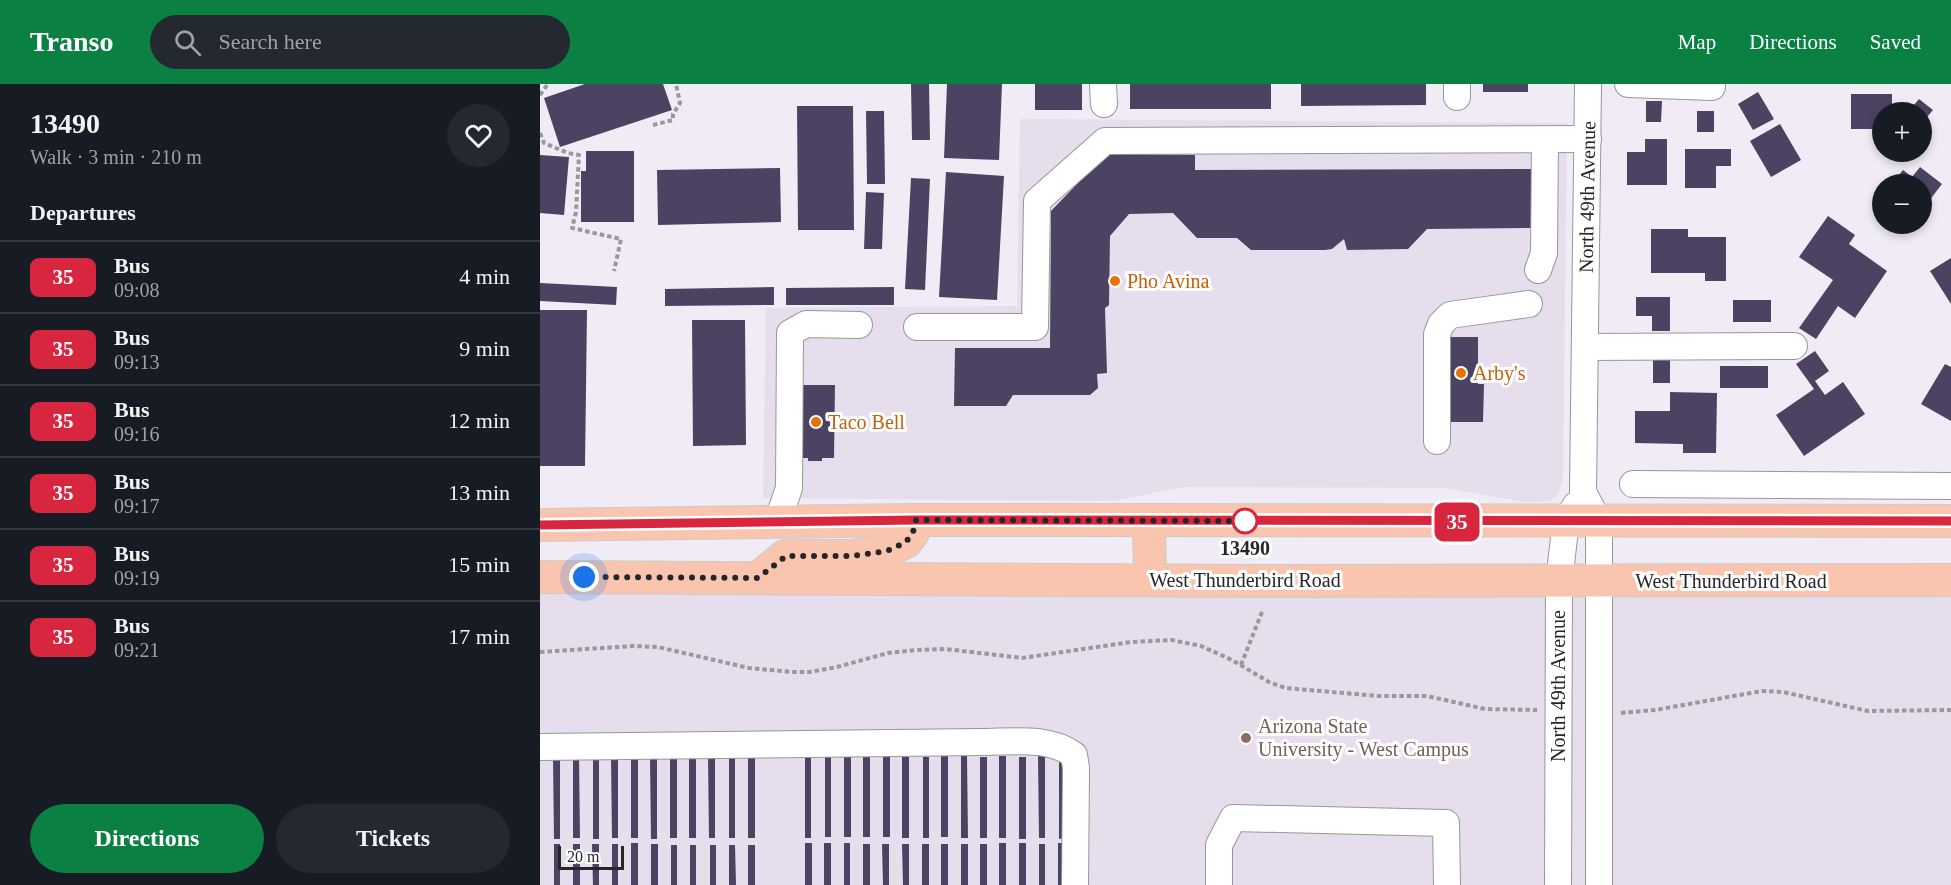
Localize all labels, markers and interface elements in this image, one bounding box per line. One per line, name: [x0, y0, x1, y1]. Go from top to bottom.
search box: [150, 15, 570, 69]
text: Transo: [30, 26, 114, 57]
icon: search: [171, 26, 204, 59]
text: Search here: [219, 29, 322, 54]
text: Map: [1678, 30, 1716, 54]
text: Directions: [1749, 30, 1837, 54]
text: Saved: [1870, 30, 1921, 54]
map controls: [1872, 102, 1932, 234]
button: +: [1872, 102, 1932, 162]
button: heart: [447, 104, 510, 167]
text: 13490: [30, 108, 100, 139]
street label: North 49th Avenue: [1575, 121, 1599, 273]
text: Walk · 3 min · 210 m: [30, 146, 202, 168]
button: −: [1872, 174, 1932, 234]
text: Departures: [30, 200, 136, 225]
text: Bus: [114, 253, 149, 278]
text: 4 min: [459, 264, 510, 289]
text: 35: [53, 265, 74, 289]
place label: Pho Avina: [1127, 270, 1210, 292]
marker: Pho Avina: [1108, 274, 1122, 288]
text: 09:08: [114, 279, 160, 301]
text: Bus: [114, 325, 149, 350]
text: 9 min: [459, 336, 510, 361]
text: 35: [53, 337, 74, 361]
text: 09:13: [114, 351, 160, 373]
place label: Arby's: [1473, 362, 1526, 385]
marker: Arby's: [1454, 366, 1468, 380]
text: Bus: [114, 397, 149, 422]
text: 12 min: [448, 408, 510, 433]
text: 35: [53, 409, 74, 433]
place label: Taco Bell: [828, 411, 905, 433]
marker: Taco Bell: [809, 415, 823, 429]
text: 09:16: [114, 423, 160, 445]
text: Bus: [114, 469, 149, 494]
text: 13 min: [448, 480, 510, 505]
text: 35: [53, 481, 74, 505]
text: 09:17: [114, 495, 160, 517]
line badge: 35: [1430, 502, 1484, 542]
marker: 13490: [1232, 508, 1258, 534]
text: 35: [1447, 510, 1468, 534]
place label: 13490: [1220, 537, 1270, 559]
text: Bus: [114, 541, 149, 566]
text: 15 min: [448, 552, 510, 577]
text: 35: [53, 553, 74, 577]
your location: [569, 562, 599, 592]
text: 09:19: [114, 567, 160, 589]
street label: West Thunderbird Road: [1149, 569, 1341, 591]
street label: West Thunderbird Road: [1635, 570, 1827, 592]
street label: North 49th Avenue: [1547, 610, 1569, 762]
text: Bus: [114, 613, 149, 638]
text: 17 min: [448, 624, 510, 649]
text: 35: [53, 625, 74, 649]
text: 09:21: [114, 639, 160, 661]
place label: Arizona State University - West Campus: [1258, 715, 1469, 761]
marker: Arizona State University - West Campus: [1239, 731, 1253, 745]
button: Directions: [30, 804, 264, 873]
button: Tickets: [276, 804, 510, 873]
scale bar: [558, 843, 624, 870]
text: 20 m: [567, 848, 599, 865]

